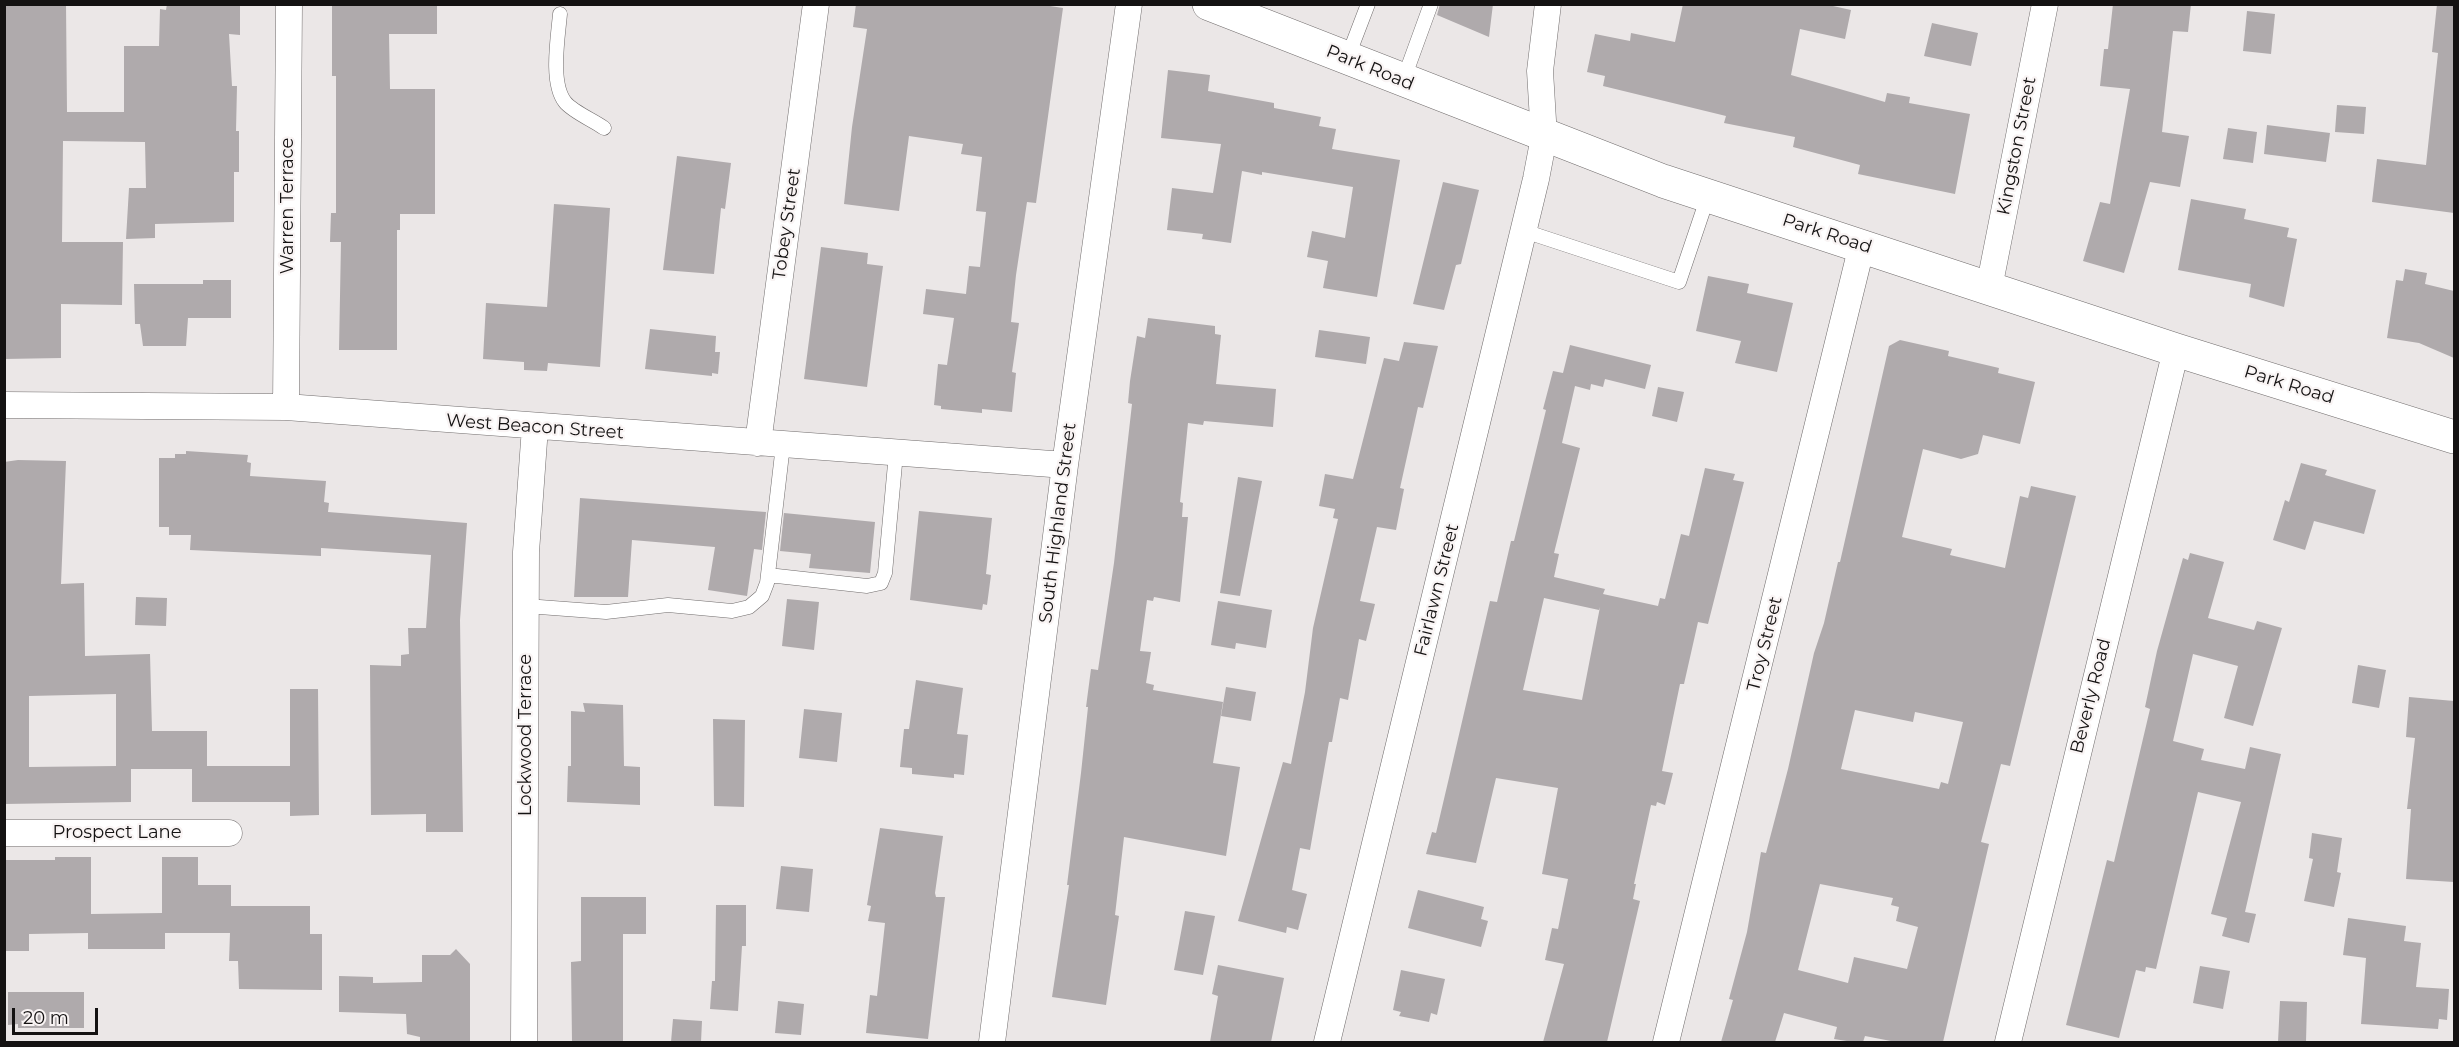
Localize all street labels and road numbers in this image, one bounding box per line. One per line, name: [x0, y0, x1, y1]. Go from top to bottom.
street label: Park Road: [1323, 41, 1417, 95]
street label: Kingston Street: [1993, 75, 2041, 217]
street label: Warren Terrace: [277, 138, 299, 274]
street label: Tobey Street: [768, 167, 806, 281]
street label: Park Road: [1779, 209, 1875, 259]
street label: Park Road: [2241, 361, 2337, 409]
street label: West Beacon Street: [445, 410, 625, 444]
street label: South Highland Street: [1035, 422, 1081, 624]
street label: Fairlawn Street: [1410, 521, 1464, 659]
street label: Troy Street: [1743, 594, 1787, 694]
street label: Beverly Road: [2066, 636, 2116, 756]
street label: Lockwood Terrace: [515, 654, 537, 816]
street label: Prospect Lane: [52, 822, 182, 844]

